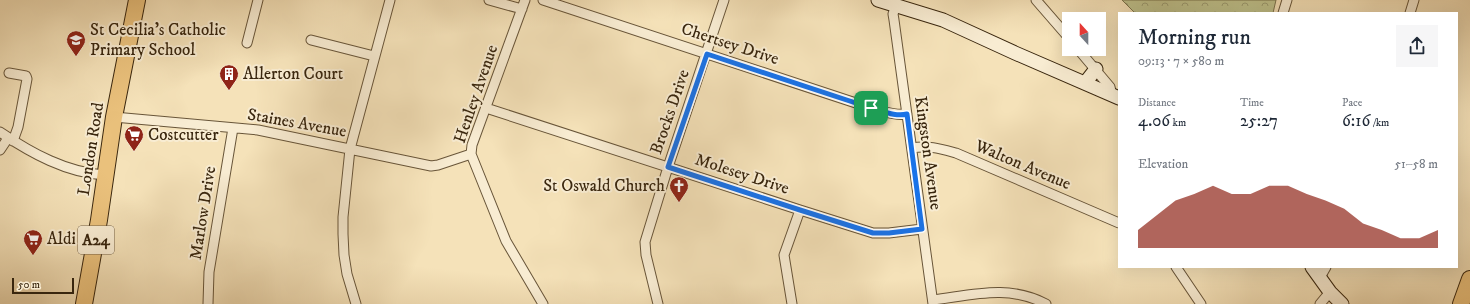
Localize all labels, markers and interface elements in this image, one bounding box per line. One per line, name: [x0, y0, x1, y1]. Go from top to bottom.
north arrow: [1062, 12, 1106, 56]
map controls: [1062, 12, 1106, 56]
street label: Chertsey Drive: [678, 18, 782, 70]
place label: St Cecilia's Catholic Primary School: [90, 19, 226, 61]
text: Morning run: [1138, 24, 1251, 51]
button: share: [1396, 25, 1438, 67]
school or university icon: St Cecilia's Catholic Primary School: [65, 29, 87, 57]
street label: Henley Avenue: [449, 42, 503, 146]
text: 09:13 · 7 × 580 m: [1138, 53, 1224, 69]
building icon: Allerton Court: [218, 63, 240, 91]
place label: Allerton Court: [243, 63, 344, 85]
street label: Brocks Drive: [645, 67, 695, 157]
pin: [854, 91, 888, 125]
street label: Kingston Avenue: [909, 95, 947, 211]
text: Distance: [1138, 96, 1176, 110]
text: Time: [1240, 96, 1264, 110]
text: Pace: [1342, 96, 1362, 110]
icon: arrive: [860, 97, 882, 119]
street label: London Road: [73, 100, 109, 197]
street label: Staines Avenue: [246, 103, 348, 143]
text: 4.06: [1138, 110, 1170, 132]
text: 25:27: [1240, 110, 1278, 132]
text: 6:16: [1342, 110, 1370, 132]
text: km: [1170, 116, 1186, 130]
text: /km: [1370, 116, 1389, 130]
supermarket icon: Costcutter: [123, 124, 145, 152]
place label: Costcutter: [148, 124, 219, 146]
street label: Walton Avenue: [971, 135, 1074, 195]
street label: Molesey Drive: [692, 148, 792, 200]
text: Elevation: [1138, 156, 1188, 172]
text: 51–58 m: [1394, 156, 1438, 172]
street label: Marlow Drive: [185, 165, 221, 261]
place label: St Oswald Church: [543, 175, 665, 197]
church icon: St Oswald Church: [668, 175, 690, 203]
road number: A24: [78, 226, 114, 254]
supermarket icon: Aldi: [22, 228, 44, 256]
place label: Aldi: [47, 228, 76, 250]
scale bar: [12, 276, 74, 295]
text: 50 m: [18, 278, 40, 292]

